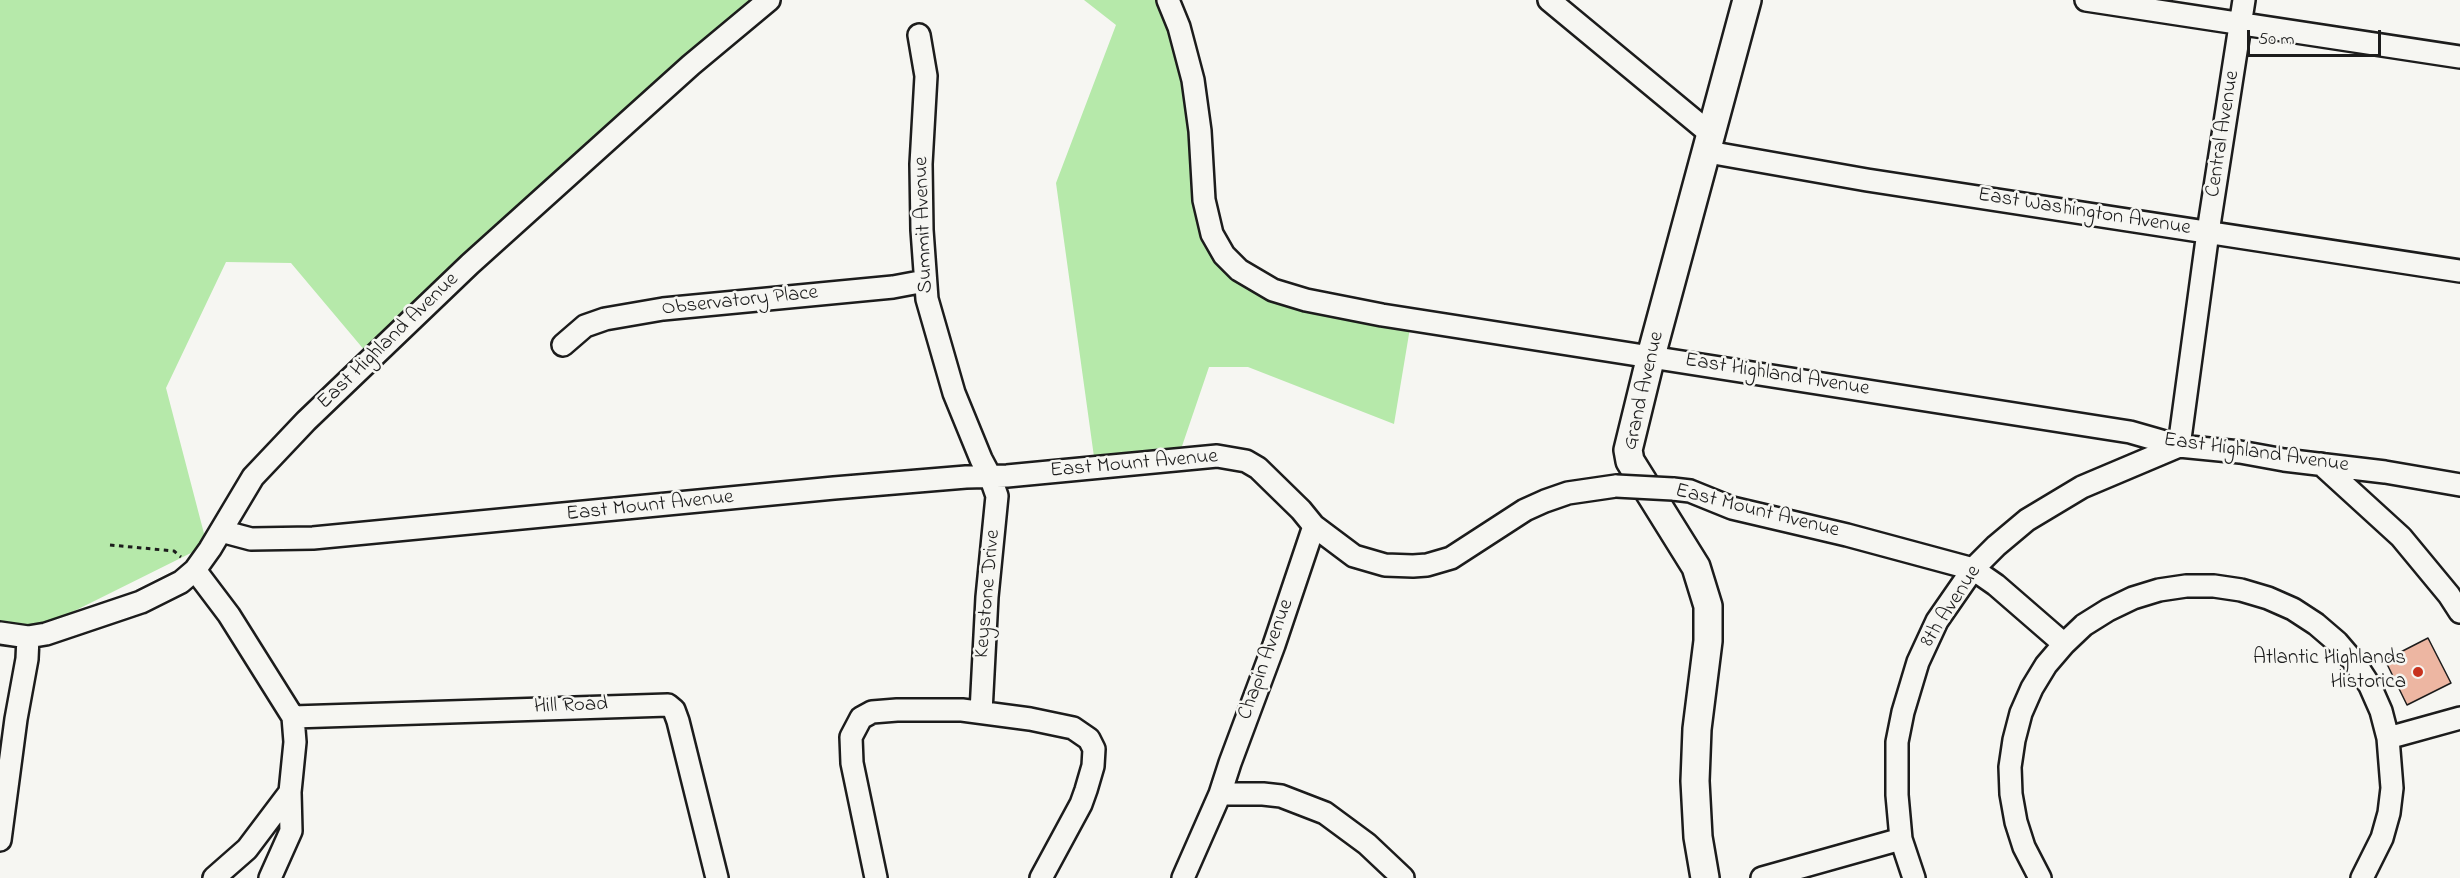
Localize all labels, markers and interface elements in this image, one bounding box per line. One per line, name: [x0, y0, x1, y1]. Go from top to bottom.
scale bar: [2250, 18, 2384, 56]
text: 50 m: [2258, 27, 2295, 53]
street label: Central Avenue: [2202, 69, 2246, 199]
street label: Summit Avenue: [910, 156, 940, 294]
street label: East Washington Avenue: [1976, 184, 2192, 242]
street label: East Highland Avenue: [313, 268, 465, 416]
street label: Observatory Place: [661, 281, 819, 323]
street label: Grand Avenue: [1619, 329, 1671, 453]
street label: East Highland Avenue: [1683, 349, 1871, 403]
street label: East Highland Avenue: [2162, 429, 2350, 479]
street label: East Mount Avenue: [1049, 445, 1219, 485]
street label: East Mount Avenue: [1672, 479, 1842, 545]
street label: East Mount Avenue: [565, 486, 735, 528]
street label: Keystone Drive: [971, 529, 1007, 659]
street label: 8th Avenue: [1916, 561, 1988, 653]
street label: Chapin Avenue: [1234, 596, 1300, 724]
place label: Atlantic Highlands Historica: [2253, 647, 2406, 697]
marker: Atlantic Highlands Historica: [2411, 665, 2425, 679]
street label: Hill Road: [534, 693, 608, 721]

